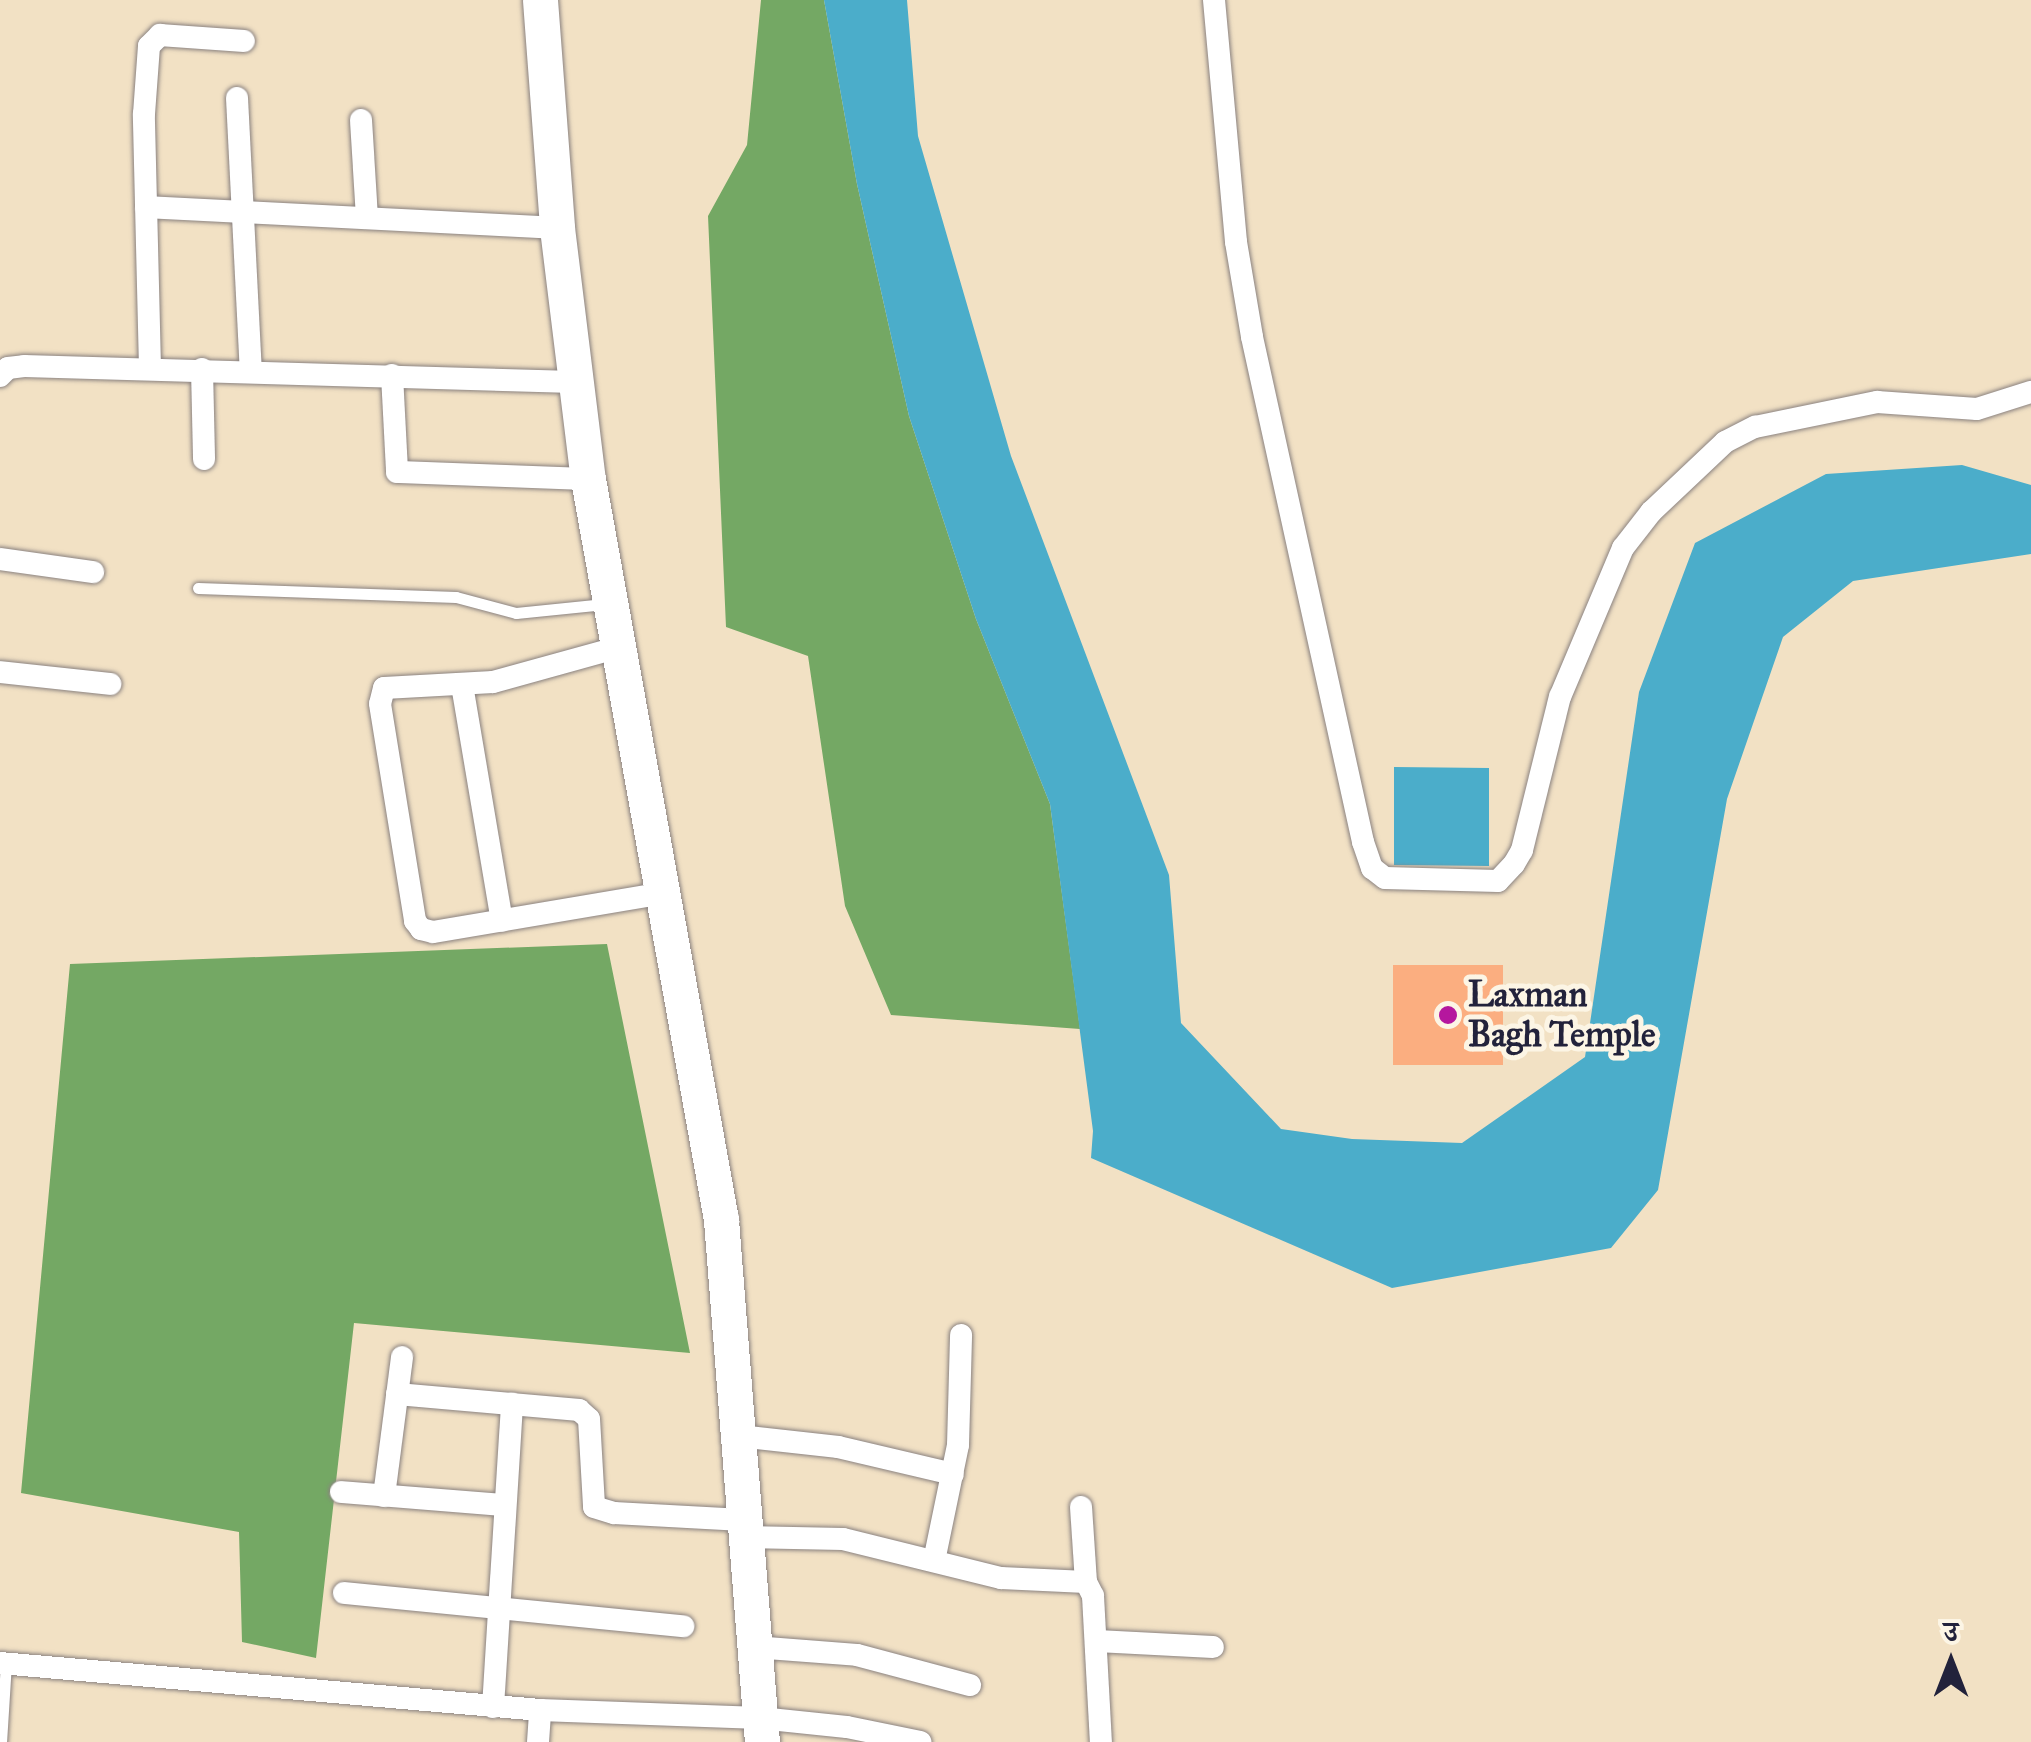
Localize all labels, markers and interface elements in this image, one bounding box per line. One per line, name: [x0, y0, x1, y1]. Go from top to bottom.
place label: Laxman Bagh Temple: [1468, 974, 1656, 1056]
marker: Laxman Bagh Temple: [1437, 1004, 1459, 1026]
north arrow: [1901, 1612, 2001, 1712]
text: उ: [1944, 1614, 1958, 1649]

